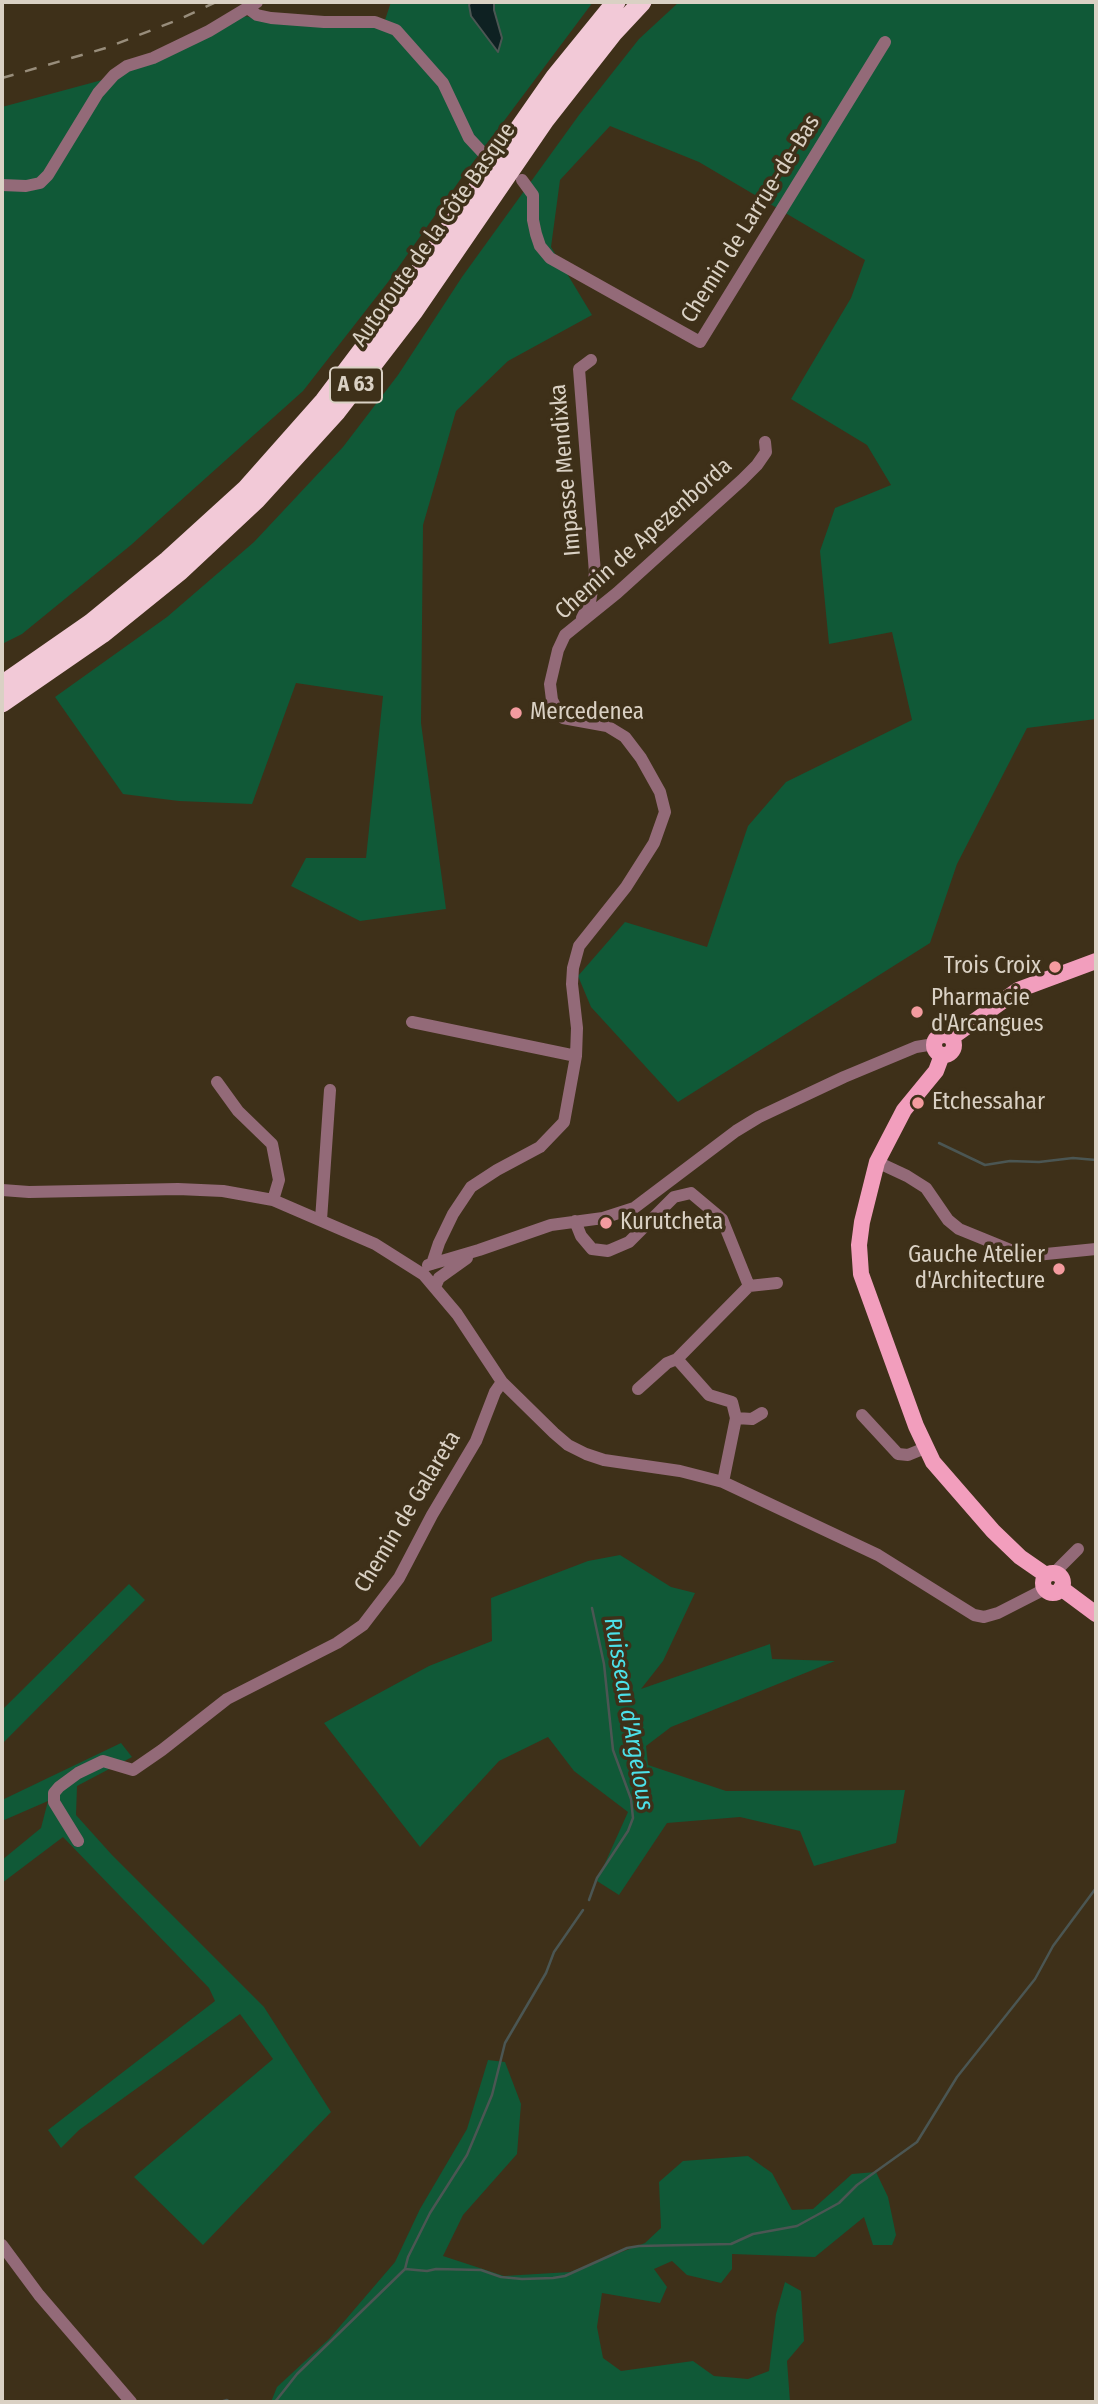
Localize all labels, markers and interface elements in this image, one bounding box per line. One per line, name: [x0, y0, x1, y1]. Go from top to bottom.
street label: Chemin de Larrue-de-Bas: [676, 110, 826, 328]
street label: Autoroute de la Côte Basque: [346, 118, 522, 352]
road number: A 63: [330, 368, 382, 402]
street label: Impasse Mendixka: [545, 383, 587, 557]
street label: Chemin de Apezenborda: [550, 452, 738, 626]
place label: Mercedenea: [530, 699, 644, 727]
marker: Mercedenea: [508, 705, 524, 721]
place label: Trois Croix: [944, 953, 1041, 981]
marker: Trois Croix: [1047, 959, 1063, 975]
place label: Pharmacie d'Arcangues: [931, 985, 1044, 1039]
marker: Pharmacie d'Arcangues: [909, 1004, 925, 1020]
place label: Etchessahar: [932, 1089, 1045, 1117]
marker: Etchessahar: [910, 1095, 926, 1111]
place label: Kurutcheta: [620, 1209, 723, 1237]
marker: Kurutcheta: [598, 1215, 614, 1231]
place label: Gauche Atelier d'Architecture: [908, 1242, 1045, 1296]
marker: Gauche Atelier d'Architecture: [1051, 1261, 1067, 1277]
street label: Chemin de Galareta: [349, 1426, 467, 1598]
water label: Ruisseau d'Argelous: [597, 1615, 659, 1813]

